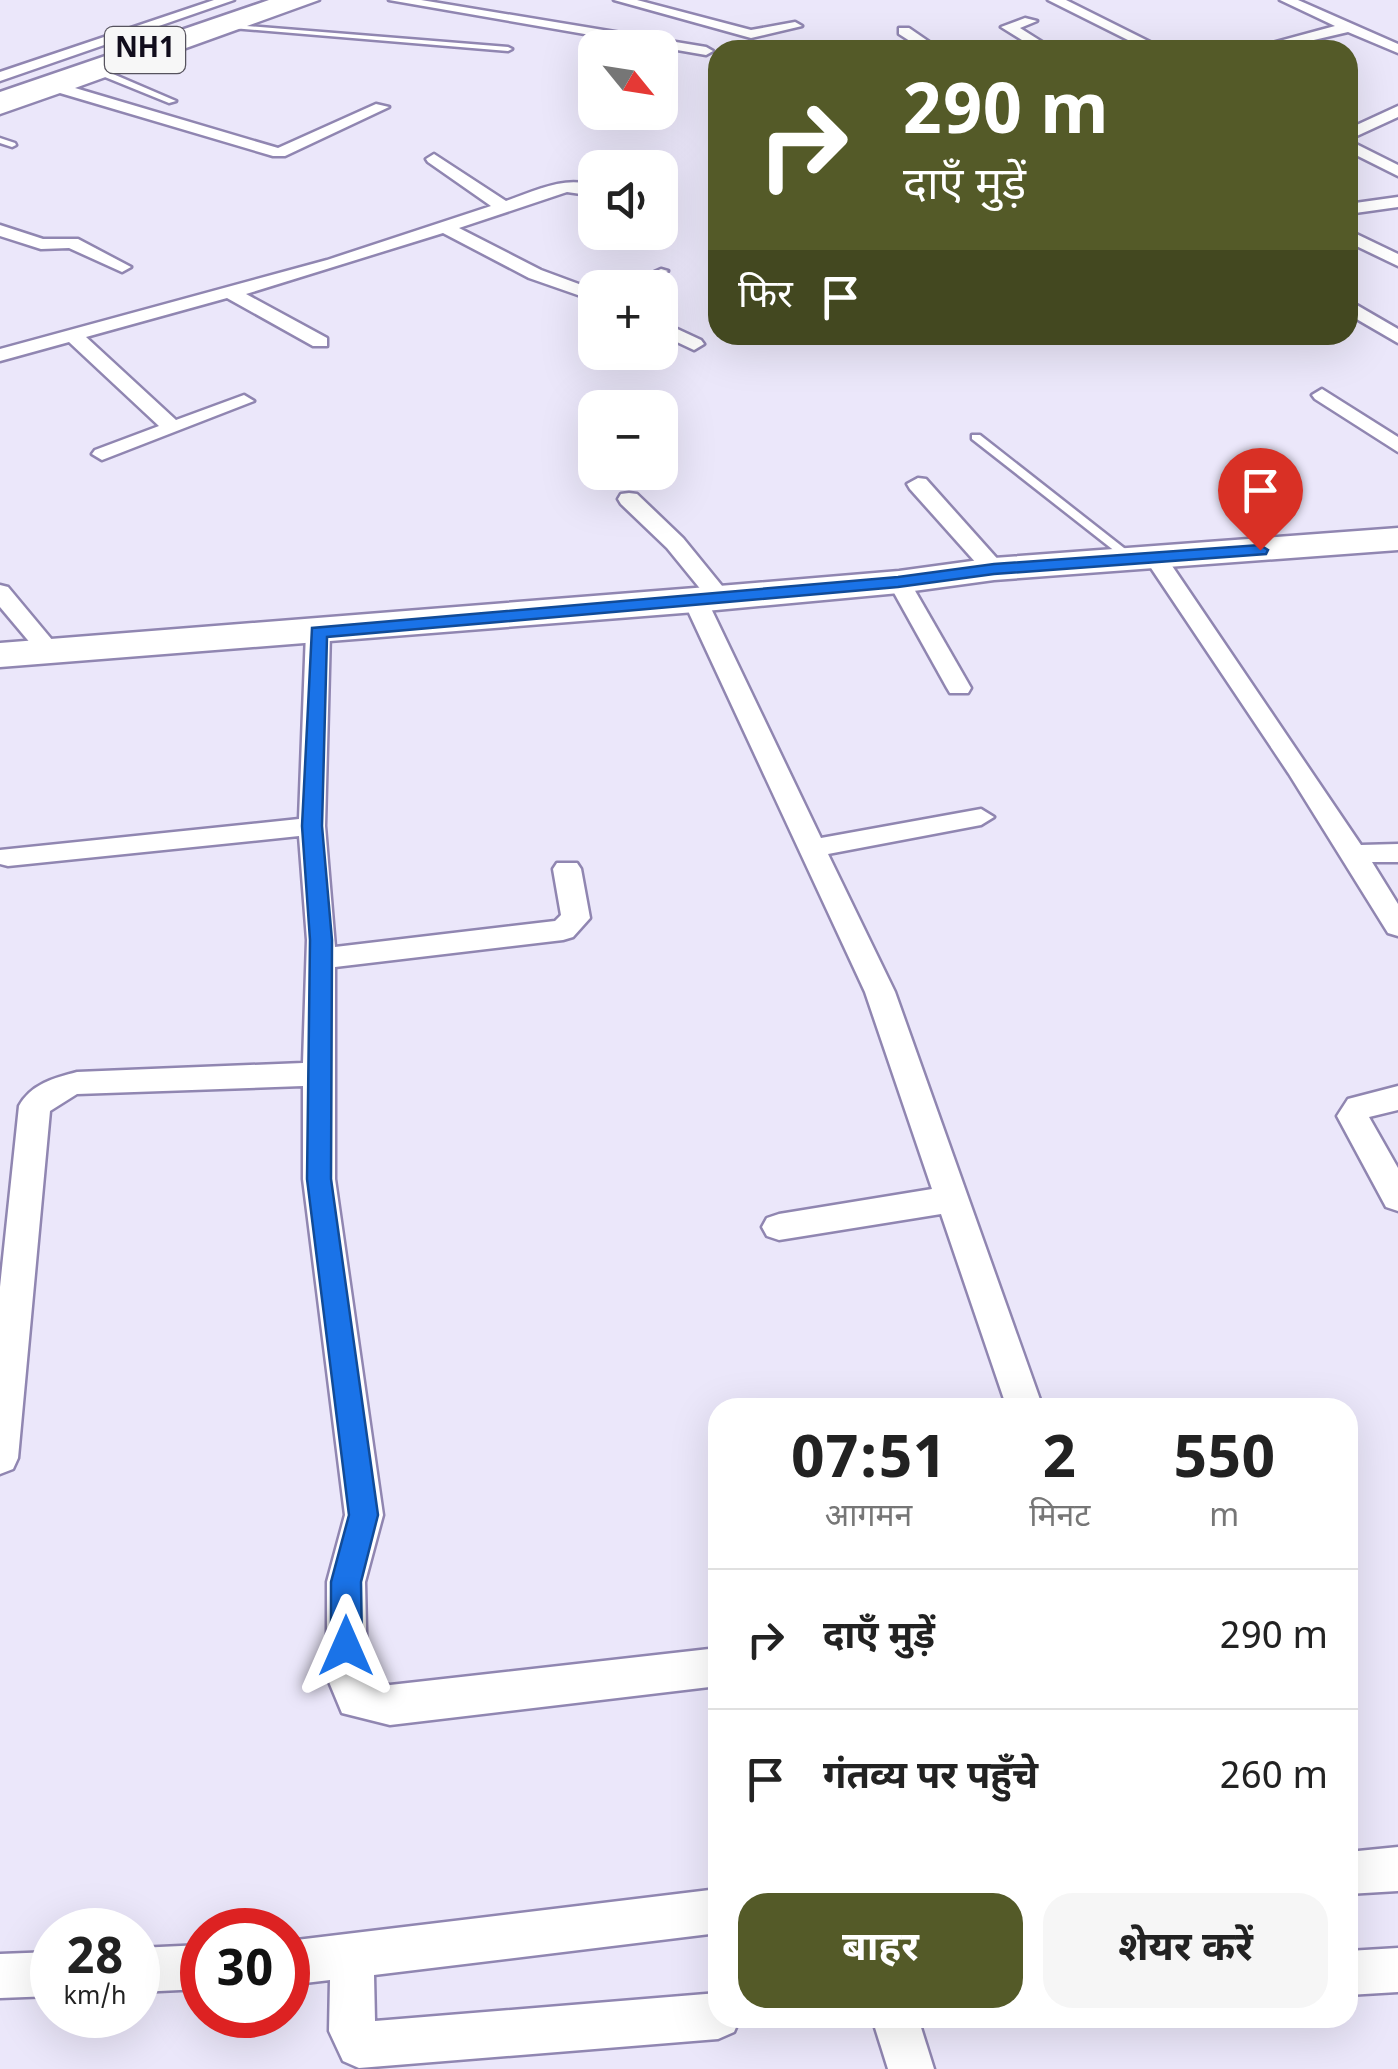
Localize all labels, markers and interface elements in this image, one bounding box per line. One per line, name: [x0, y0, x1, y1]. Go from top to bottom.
road number: NH1: [105, 27, 185, 73]
north arrow: [578, 30, 678, 130]
map controls: [578, 30, 678, 490]
text: 290 m: [903, 70, 1109, 162]
icon: right: [738, 80, 868, 210]
button: sound: [578, 150, 678, 250]
text: दाएँ मुड़ें: [903, 159, 1026, 217]
button: +: [578, 270, 678, 370]
icon: arrive: [813, 270, 868, 325]
text: फिर: [738, 273, 793, 323]
button: −: [578, 390, 678, 490]
pin: [1218, 448, 1303, 551]
icon: arrive: [1233, 463, 1288, 518]
text: 07:51: [791, 1423, 946, 1501]
text: 2: [1043, 1423, 1077, 1501]
text: 550: [1173, 1423, 1275, 1501]
text: आगमन: [825, 1497, 912, 1539]
text: मिनट: [1029, 1497, 1090, 1539]
text: m: [1209, 1497, 1239, 1539]
position arrow: [294, 1594, 398, 1698]
icon: right: [738, 1612, 793, 1667]
text: दाएँ मुड़ें: [823, 1614, 935, 1664]
text: 290 m: [1220, 1614, 1328, 1664]
icon: arrive: [738, 1752, 793, 1807]
text: गंतव्य पर पहुँचे: [823, 1754, 1038, 1804]
text: 260 m: [1220, 1754, 1328, 1804]
button: बाहर: [738, 1893, 1023, 2008]
button: शेयर करें: [1043, 1893, 1328, 2008]
speed limit sign: 30: [180, 1908, 310, 2038]
text: 28: [67, 1928, 123, 1993]
text: km/h: [64, 1982, 126, 2014]

